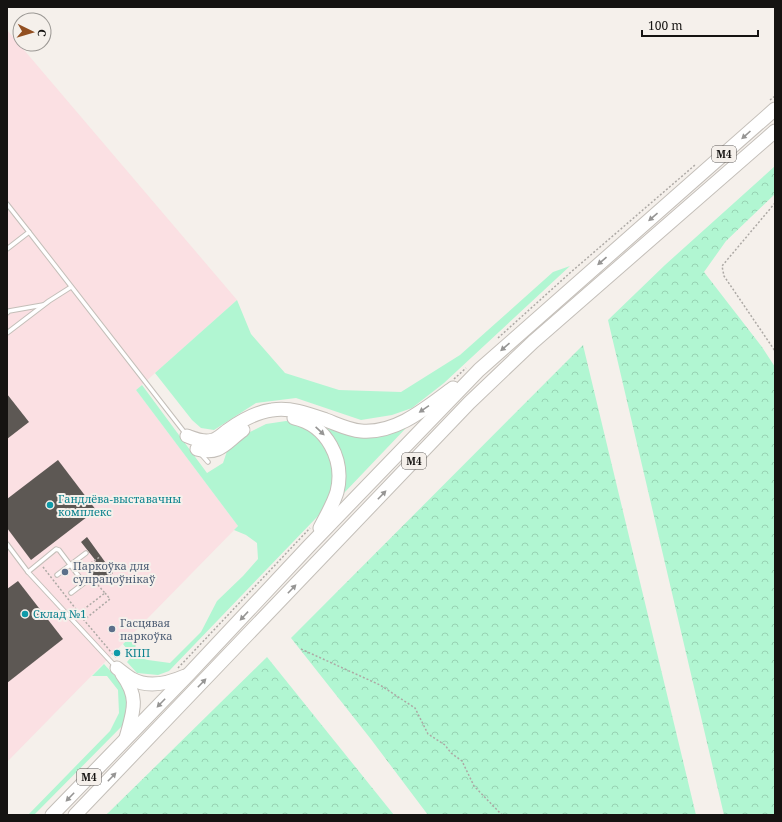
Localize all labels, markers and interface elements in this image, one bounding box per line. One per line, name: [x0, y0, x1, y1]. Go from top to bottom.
north arrow: [12, 12, 52, 52]
scale bar: [642, 12, 758, 38]
text: 100 m: [648, 17, 683, 34]
text: С: [35, 29, 50, 37]
one-way arrow: [741, 130, 751, 139]
road number: М4: [712, 146, 736, 162]
one-way arrow: [647, 213, 658, 222]
one-way arrow: [597, 257, 608, 266]
one-way arrow: [500, 343, 510, 352]
one-way arrow: [419, 405, 430, 413]
one-way arrow: [315, 426, 325, 436]
road number: М4: [402, 453, 426, 469]
one-way arrow: [377, 490, 386, 500]
place label: Гандлёва-выставачны комплекс: [58, 491, 181, 519]
marker: Гандлёва-выставачны комплекс: [45, 500, 55, 510]
place label: Паркоўка для супрацоўнікаў: [73, 558, 156, 586]
marker: Паркоўка для супрацоўнікаў: [60, 567, 70, 577]
one-way arrow: [287, 584, 297, 594]
place label: Склад №1: [33, 606, 86, 621]
marker: Склад №1: [20, 609, 30, 619]
one-way arrow: [240, 611, 249, 620]
place label: Гасцявая паркоўка: [120, 615, 172, 643]
marker: Гасцявая паркоўка: [107, 624, 117, 634]
place label: КПП: [125, 645, 150, 660]
marker: КПП: [112, 648, 122, 658]
one-way arrow: [197, 678, 207, 688]
one-way arrow: [156, 698, 166, 708]
road number: М4: [77, 769, 101, 785]
one-way arrow: [107, 772, 117, 782]
one-way arrow: [65, 791, 74, 802]

